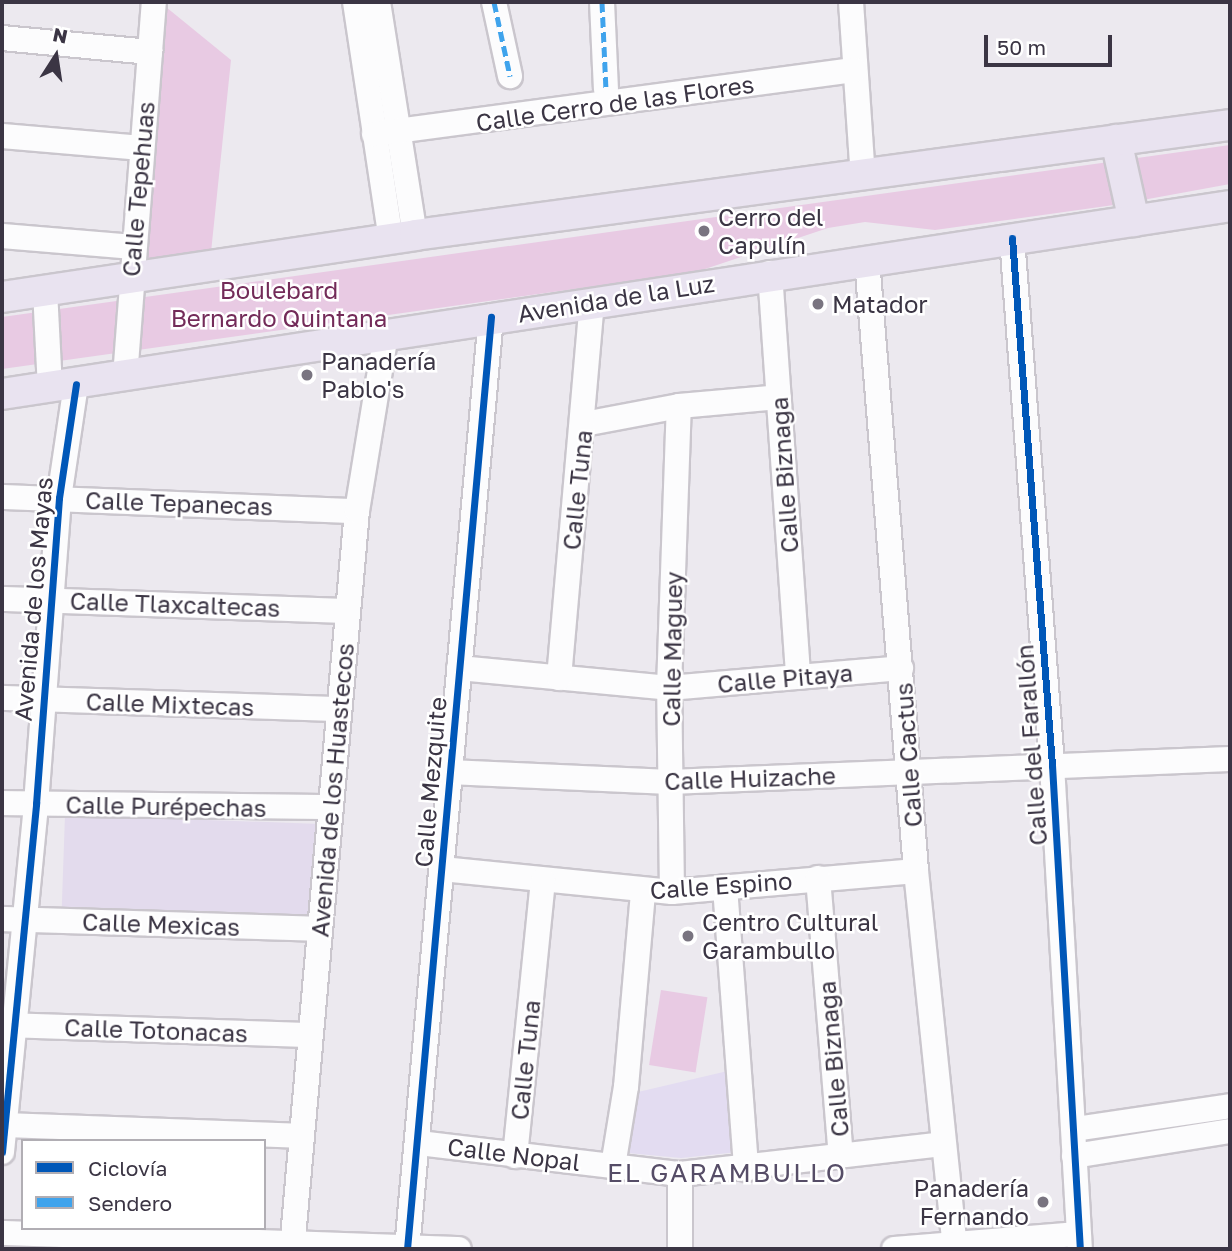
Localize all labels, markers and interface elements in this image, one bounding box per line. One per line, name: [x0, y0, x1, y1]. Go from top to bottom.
north arrow: [21, 21, 91, 91]
scale bar: [987, 21, 1115, 65]
text: N: [51, 22, 70, 48]
text: 50 m: [997, 34, 1046, 60]
street label: Calle Cerro de las Flores: [474, 69, 756, 137]
street label: Calle Tepehuas: [116, 100, 160, 278]
place label: Cerro del Capulín: [718, 203, 823, 259]
marker: Cerro del Capulín: [696, 223, 712, 239]
street label: Avenida de la Luz: [516, 268, 716, 328]
park label: Boulebard Bernardo Quintana: [171, 276, 387, 332]
place label: Matador: [832, 290, 928, 318]
marker: Matador: [810, 296, 826, 312]
place label: Panadería Pablo's: [321, 347, 436, 403]
marker: Panadería Pablo's: [299, 367, 315, 383]
street label: Calle Biznaga: [764, 396, 804, 554]
street label: Calle Tuna: [556, 429, 598, 551]
street label: Avenida de los Mayas: [8, 476, 58, 722]
street label: Calle Tepanecas: [85, 485, 273, 521]
street label: Calle Maguey: [656, 571, 688, 727]
street label: Calle Tlaxcaltecas: [69, 586, 281, 622]
street label: Avenida de los Huastecos: [305, 642, 359, 938]
street label: Calle del Farallón: [1010, 643, 1052, 847]
street label: Calle Pitaya: [716, 658, 854, 698]
street label: Calle Cactus: [889, 682, 927, 828]
street label: Calle Mixtecas: [85, 687, 255, 721]
street label: Calle Mezquite: [408, 696, 452, 868]
street label: Calle Huizache: [664, 761, 836, 795]
street label: Calle Purépechas: [65, 790, 267, 822]
street label: Calle Espino: [649, 866, 793, 904]
street label: Calle Mexicas: [82, 907, 240, 941]
place label: Centro Cultural Garambullo: [702, 908, 878, 964]
marker: Centro Cultural Garambullo: [680, 928, 696, 944]
street label: Calle Biznaga: [812, 980, 854, 1138]
street label: Calle Tuna: [504, 999, 546, 1121]
street label: Calle Totonacas: [64, 1012, 248, 1048]
street label: Calle Nopal: [446, 1132, 582, 1176]
legend: [21, 1139, 266, 1230]
text: Ciclovía: [88, 1155, 167, 1181]
district label: EL GARAMBULLO: [609, 1157, 845, 1189]
place label: Panadería Fernando: [914, 1174, 1029, 1230]
text: Sendero: [88, 1190, 172, 1216]
marker: Panadería Fernando: [1035, 1194, 1051, 1210]

